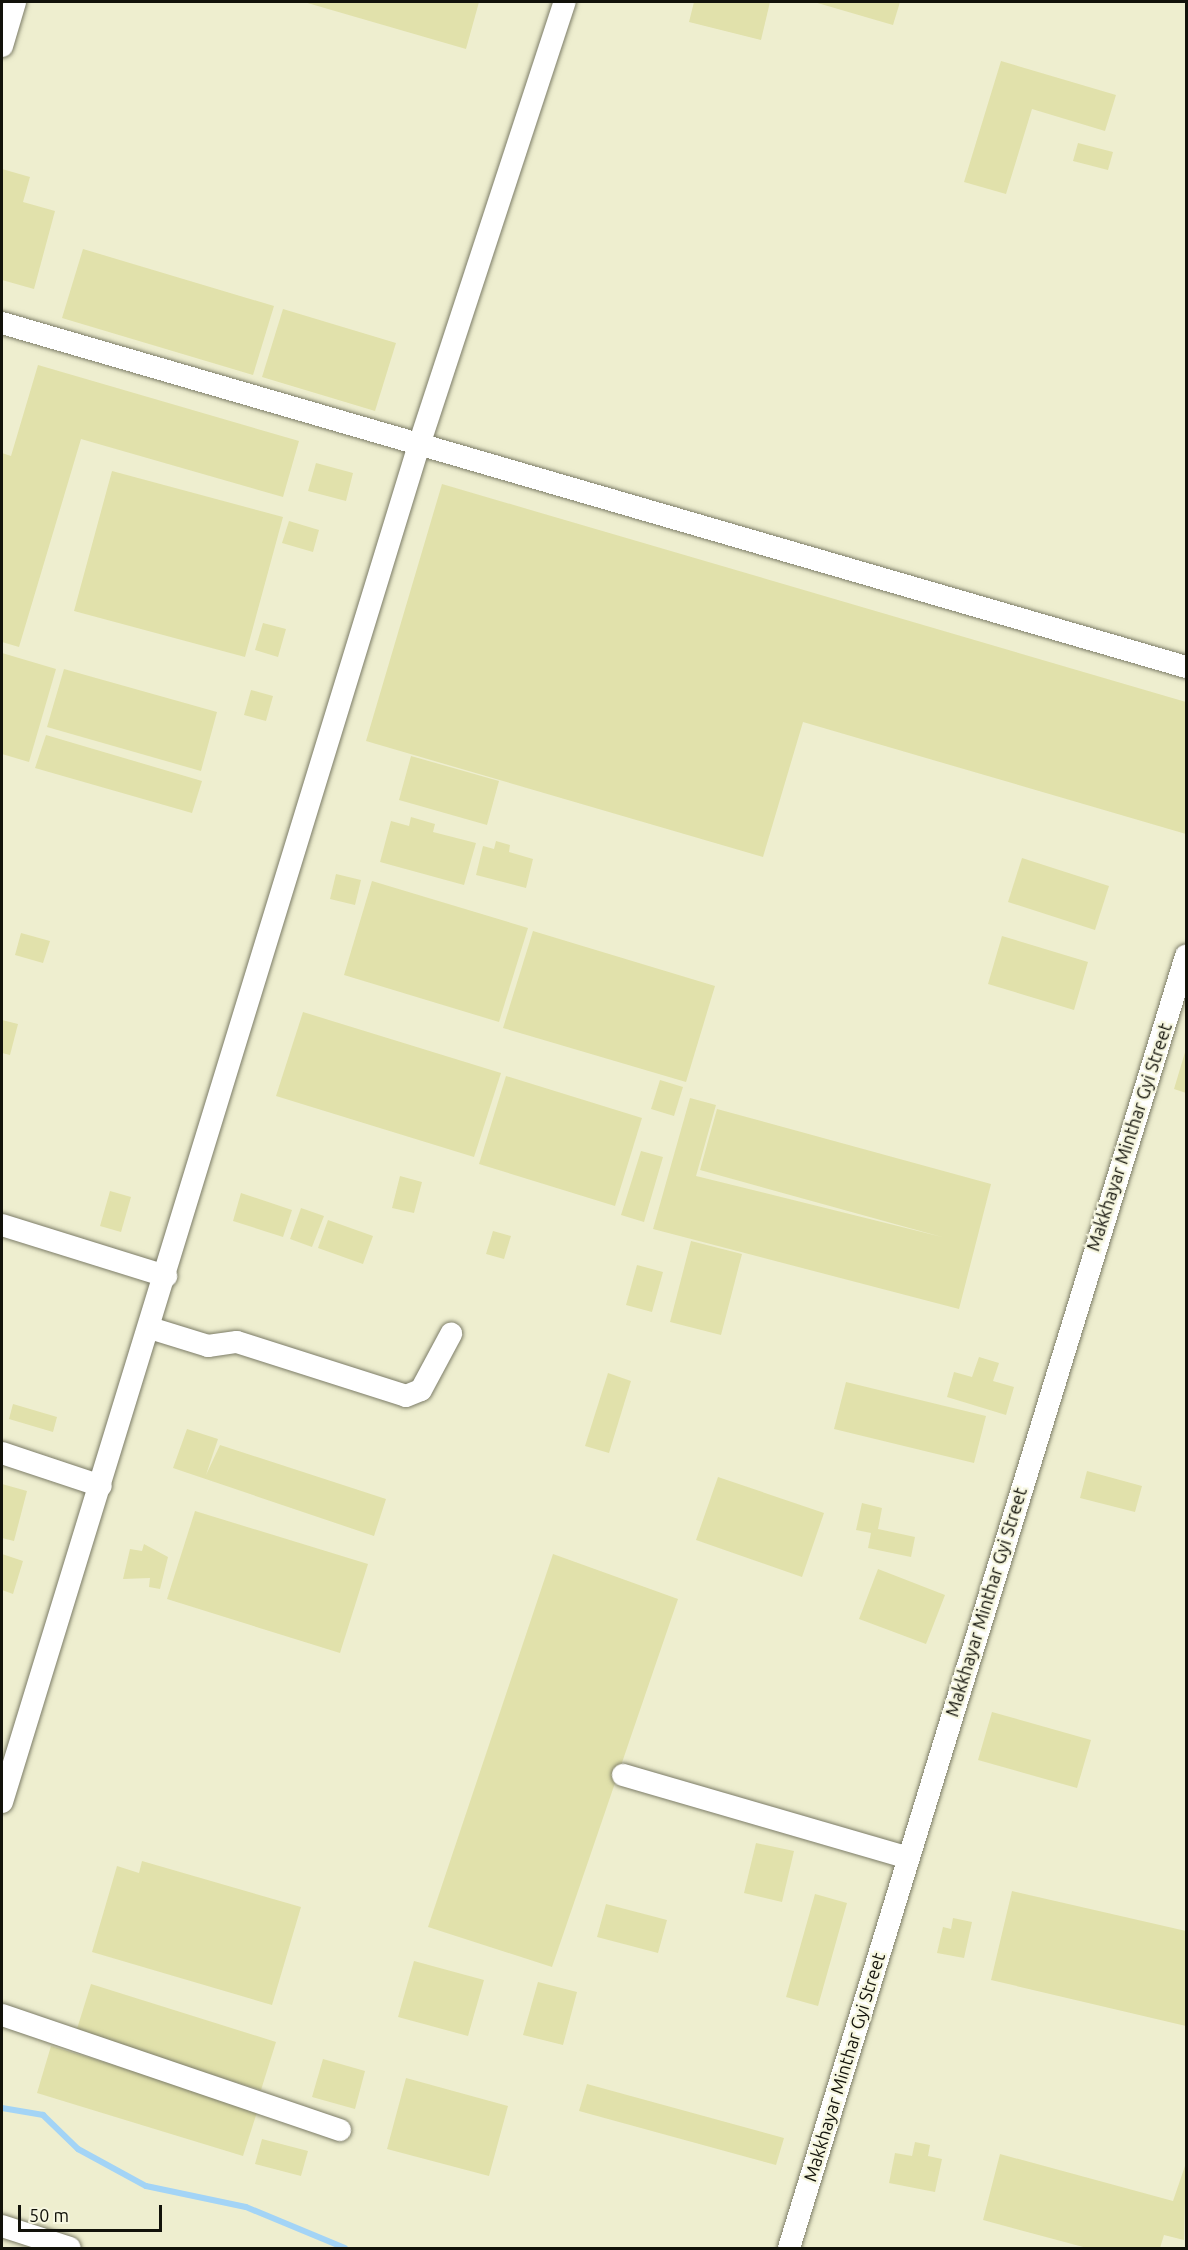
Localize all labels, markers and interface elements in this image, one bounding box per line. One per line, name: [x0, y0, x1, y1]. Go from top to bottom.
street label: Makkhayar Minthar Gyi Street: [1082, 1020, 1176, 1254]
street label: Makkhayar Minthar Gyi Street: [941, 1485, 1031, 1719]
street label: Makkhayar Minthar Gyi Street: [799, 1950, 889, 2184]
scale bar: [21, 2193, 165, 2231]
text: 50 m: [29, 2205, 69, 2225]

